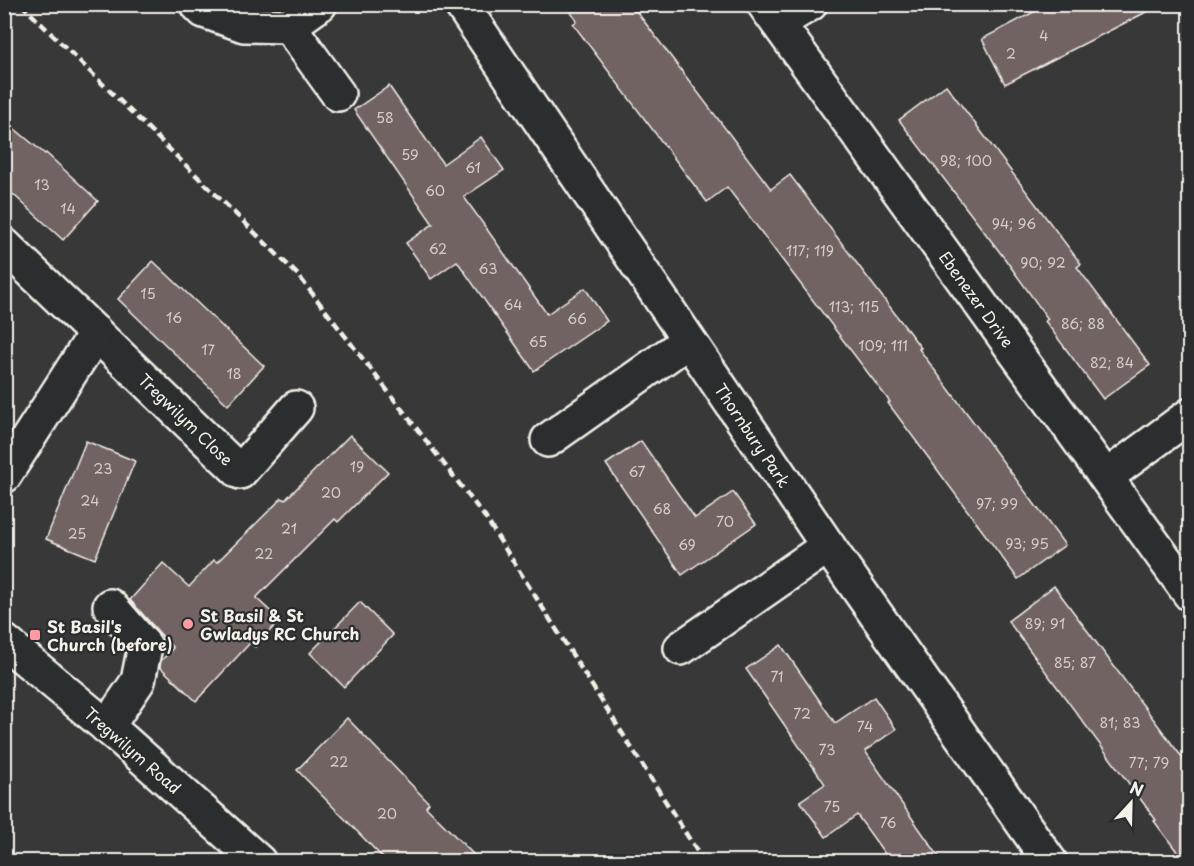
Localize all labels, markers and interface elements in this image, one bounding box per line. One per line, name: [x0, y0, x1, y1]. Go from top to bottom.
house number: 4: [1039, 25, 1049, 46]
house number: 2: [1006, 43, 1016, 64]
house number: 58: [376, 107, 394, 128]
house number: 59: [401, 144, 419, 165]
house number: 98; 100: [940, 150, 992, 171]
house number: 61: [465, 157, 481, 178]
house number: 13: [34, 174, 50, 195]
house number: 60: [425, 180, 445, 201]
house number: 14: [60, 198, 76, 219]
house number: 94; 96: [992, 213, 1036, 234]
house number: 62: [429, 238, 447, 259]
house number: 117; 119: [786, 240, 834, 261]
street label: Ebenezer Drive: [934, 246, 1020, 352]
house number: 90; 92: [1020, 252, 1066, 273]
house number: 63: [479, 258, 497, 279]
house number: 15: [140, 283, 156, 304]
house number: 64: [503, 294, 523, 315]
house number: 113; 115: [829, 296, 879, 317]
house number: 16: [166, 307, 182, 328]
house number: 66: [567, 308, 587, 329]
house number: 86; 88: [1061, 313, 1105, 334]
house number: 65: [529, 331, 547, 352]
house number: 109; 111: [858, 335, 908, 356]
house number: 17: [201, 339, 215, 360]
house number: 82; 84: [1090, 352, 1134, 373]
house number: 18: [226, 363, 242, 384]
street label: Tregwilym Close: [133, 367, 239, 471]
street label: Thornbury Park: [709, 378, 797, 492]
house number: 19: [350, 456, 364, 477]
house number: 23: [94, 458, 112, 479]
house number: 67: [628, 461, 646, 482]
house number: 20: [321, 482, 341, 503]
house number: 24: [81, 490, 99, 511]
house number: 97; 99: [976, 493, 1018, 514]
house number: 68: [653, 498, 671, 519]
house number: 70: [716, 511, 734, 532]
house number: 21: [281, 518, 297, 539]
house number: 25: [68, 523, 86, 544]
house number: 93; 95: [1005, 533, 1049, 554]
house number: 69: [678, 534, 696, 555]
house number: 22: [255, 543, 273, 564]
place label: St Basil & St Gwladys RC Church: [200, 603, 359, 645]
house number: 89; 91: [1025, 613, 1065, 634]
place label: St Basil's Church (before): [47, 614, 173, 656]
marker: St Basil & St Gwladys RC Church: [181, 617, 195, 631]
marker: St Basil's Church (before): [28, 628, 42, 642]
house number: 85; 87: [1054, 652, 1096, 673]
house number: 71: [770, 666, 784, 687]
street label: Tregwilym Road: [79, 701, 187, 799]
house number: 72: [793, 703, 811, 724]
house number: 81; 83: [1099, 712, 1141, 733]
house number: 74: [857, 716, 873, 737]
house number: 73: [819, 739, 835, 760]
house number: 22: [330, 751, 348, 772]
house number: 77; 79: [1129, 752, 1169, 773]
north arrow: [1101, 773, 1161, 833]
text: N: [1127, 775, 1147, 802]
house number: 75: [824, 796, 840, 817]
house number: 20: [377, 803, 397, 824]
house number: 76: [880, 812, 897, 833]

